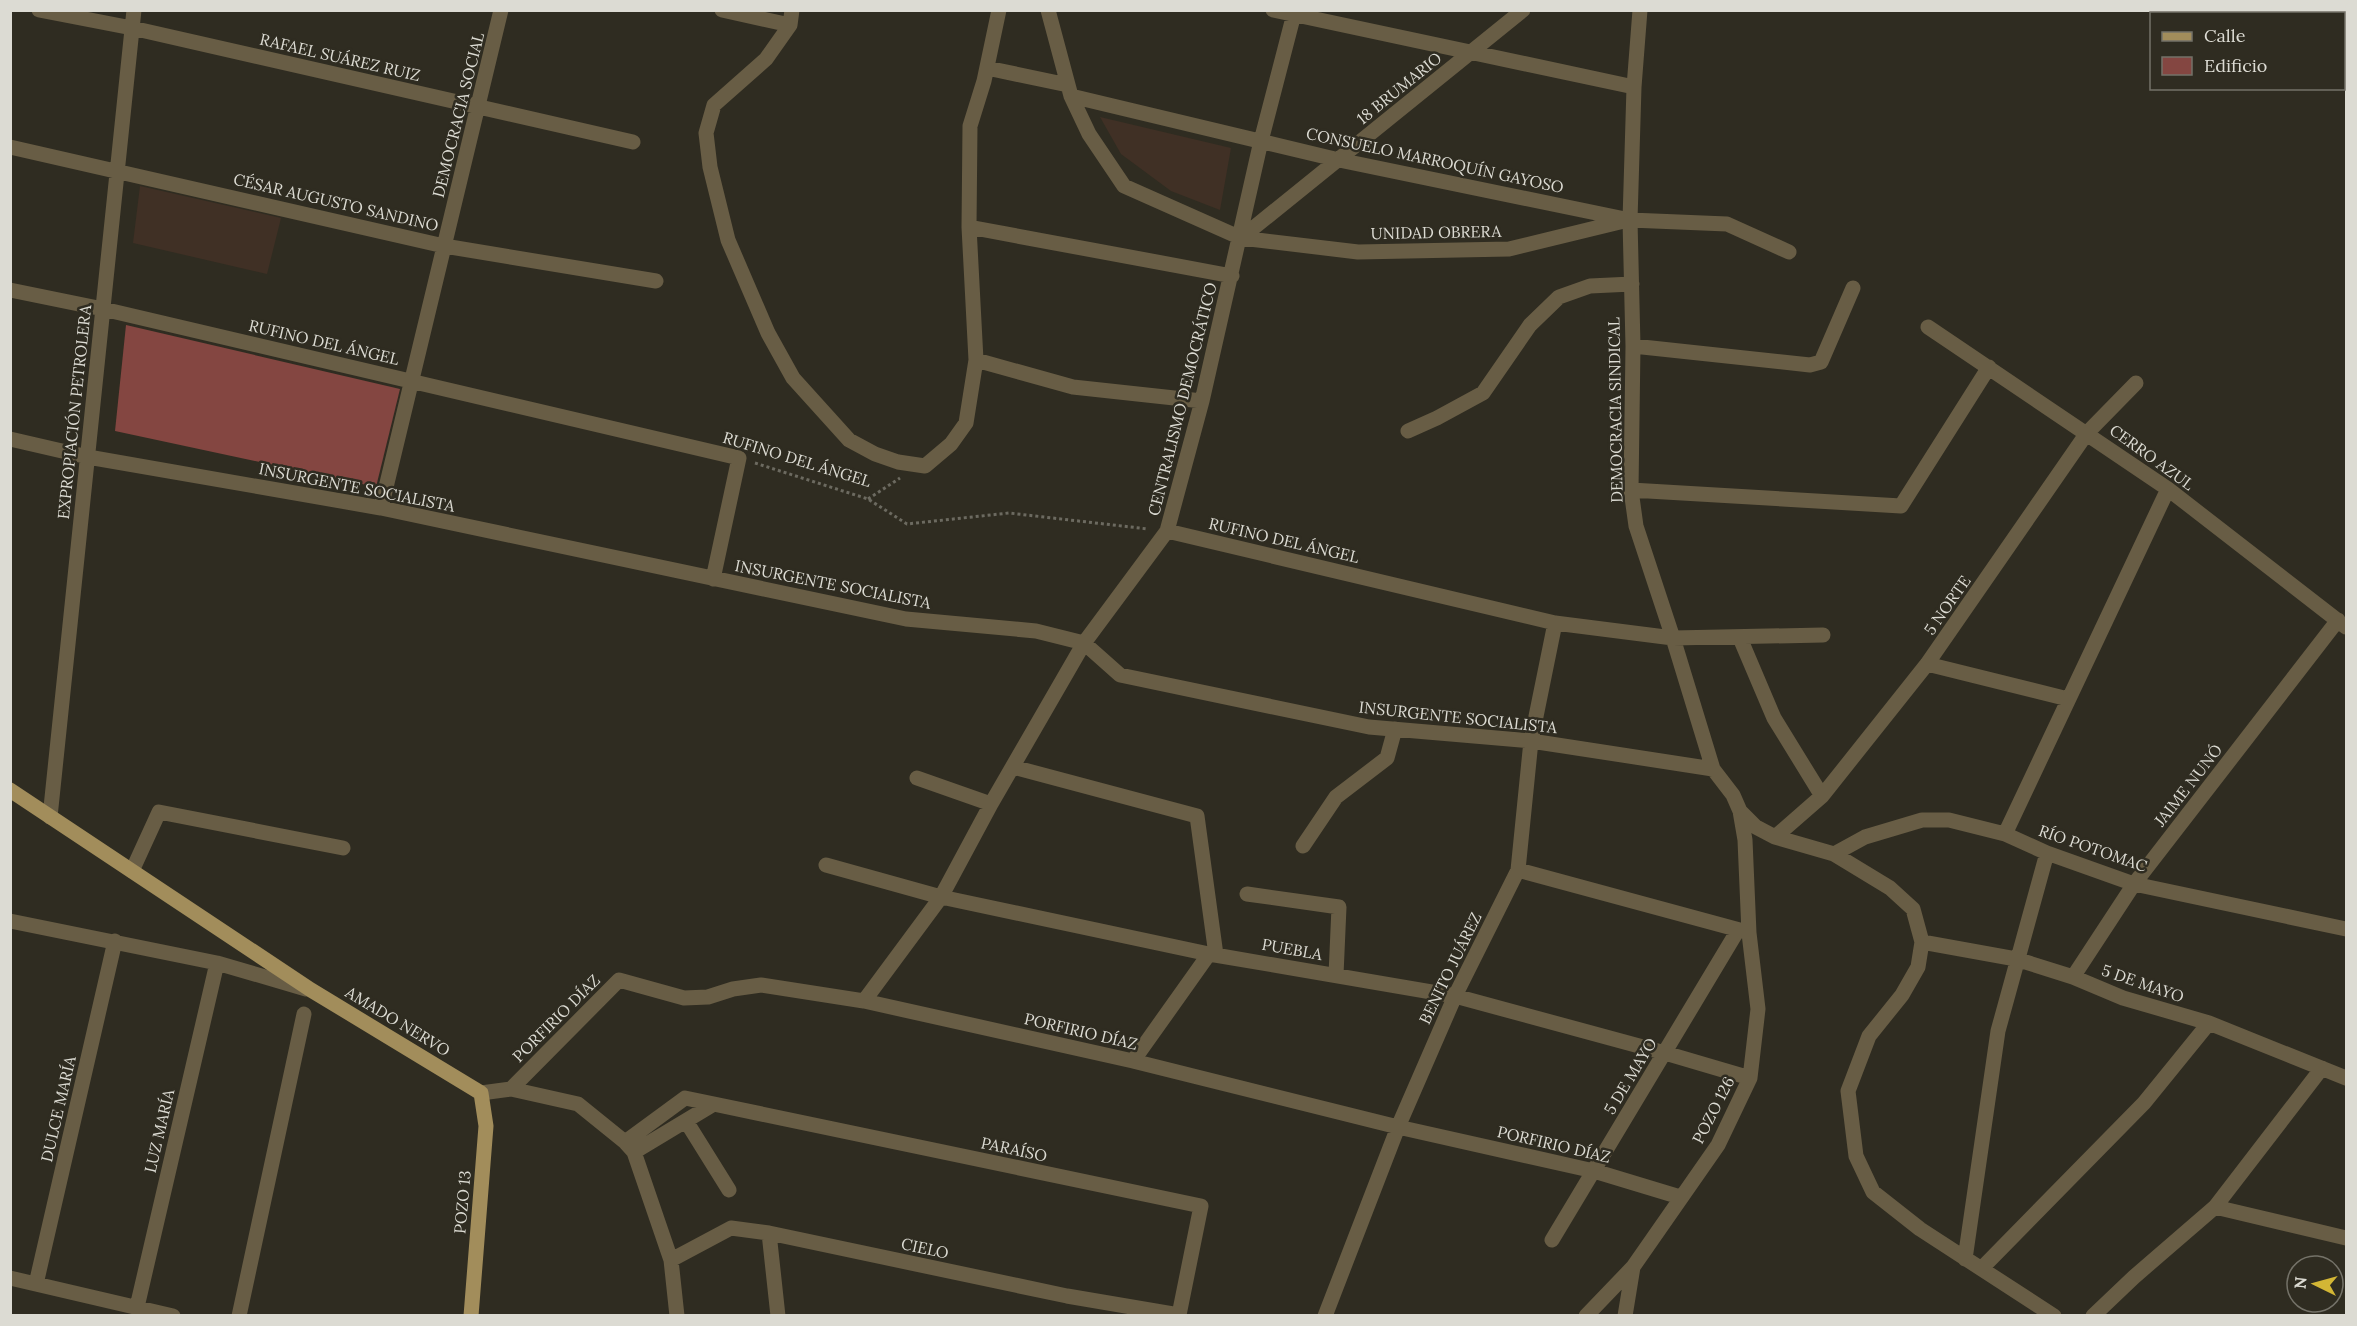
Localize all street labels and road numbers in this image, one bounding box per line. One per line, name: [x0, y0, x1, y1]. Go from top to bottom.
street label: RAFAEL SUÁREZ RUIZ: [258, 29, 422, 85]
street label: DEMOCRACIA SOCIAL: [428, 30, 488, 200]
street label: 18 BRUMARIO: [1352, 48, 1446, 128]
street label: CONSUELO MARROQUÍN GAYOSO: [1304, 123, 1566, 197]
street label: CÉSAR AUGUSTO SANDINO: [232, 169, 440, 235]
street label: UNIDAD OBRERA: [1371, 221, 1502, 243]
street label: CENTRALISMO DEMOCRÁTICO: [1143, 280, 1221, 518]
street label: EXPROPIACIÓN PETROLERA: [53, 303, 95, 520]
street label: RUFINO DEL ÁNGEL: [247, 315, 401, 369]
street label: DEMOCRACIA SINDICAL: [1603, 317, 1627, 503]
street label: CERRO AZUL: [2106, 420, 2198, 494]
street label: RUFINO DEL ÁNGEL: [721, 427, 873, 491]
street label: INSURGENTE SOCIALISTA: [257, 458, 458, 516]
street label: RUFINO DEL ÁNGEL: [1207, 513, 1361, 567]
street label: INSURGENTE SOCIALISTA: [733, 555, 934, 613]
street label: 5 NORTE: [1919, 571, 1975, 639]
street label: INSURGENTE SOCIALISTA: [1358, 697, 1559, 737]
street label: JAIME NUNÓ: [2149, 740, 2226, 831]
street label: RÍO POTOMAC: [2036, 820, 2150, 876]
street label: BENITO JUÁREZ: [1414, 909, 1486, 1027]
street label: PUEBLA: [1260, 934, 1325, 964]
street label: 5 DE MAYO: [2099, 960, 2187, 1006]
street label: PORFIRIO DÍAZ: [508, 970, 604, 1066]
street label: AMADO NERVO: [341, 981, 454, 1060]
street label: PORFIRIO DÍAZ: [1022, 1008, 1140, 1054]
street label: 5 DE MAYO: [1599, 1034, 1661, 1118]
street label: DULCE MARÍA: [36, 1053, 80, 1164]
street label: POZO 126: [1688, 1073, 1738, 1147]
street label: LUZ MARÍA: [140, 1086, 179, 1175]
street label: PORFIRIO DÍAZ: [1495, 1121, 1613, 1167]
street label: PARAÍSO: [979, 1132, 1049, 1166]
street label: POZO 13: [449, 1169, 475, 1235]
street label: CIELO: [899, 1233, 951, 1263]

